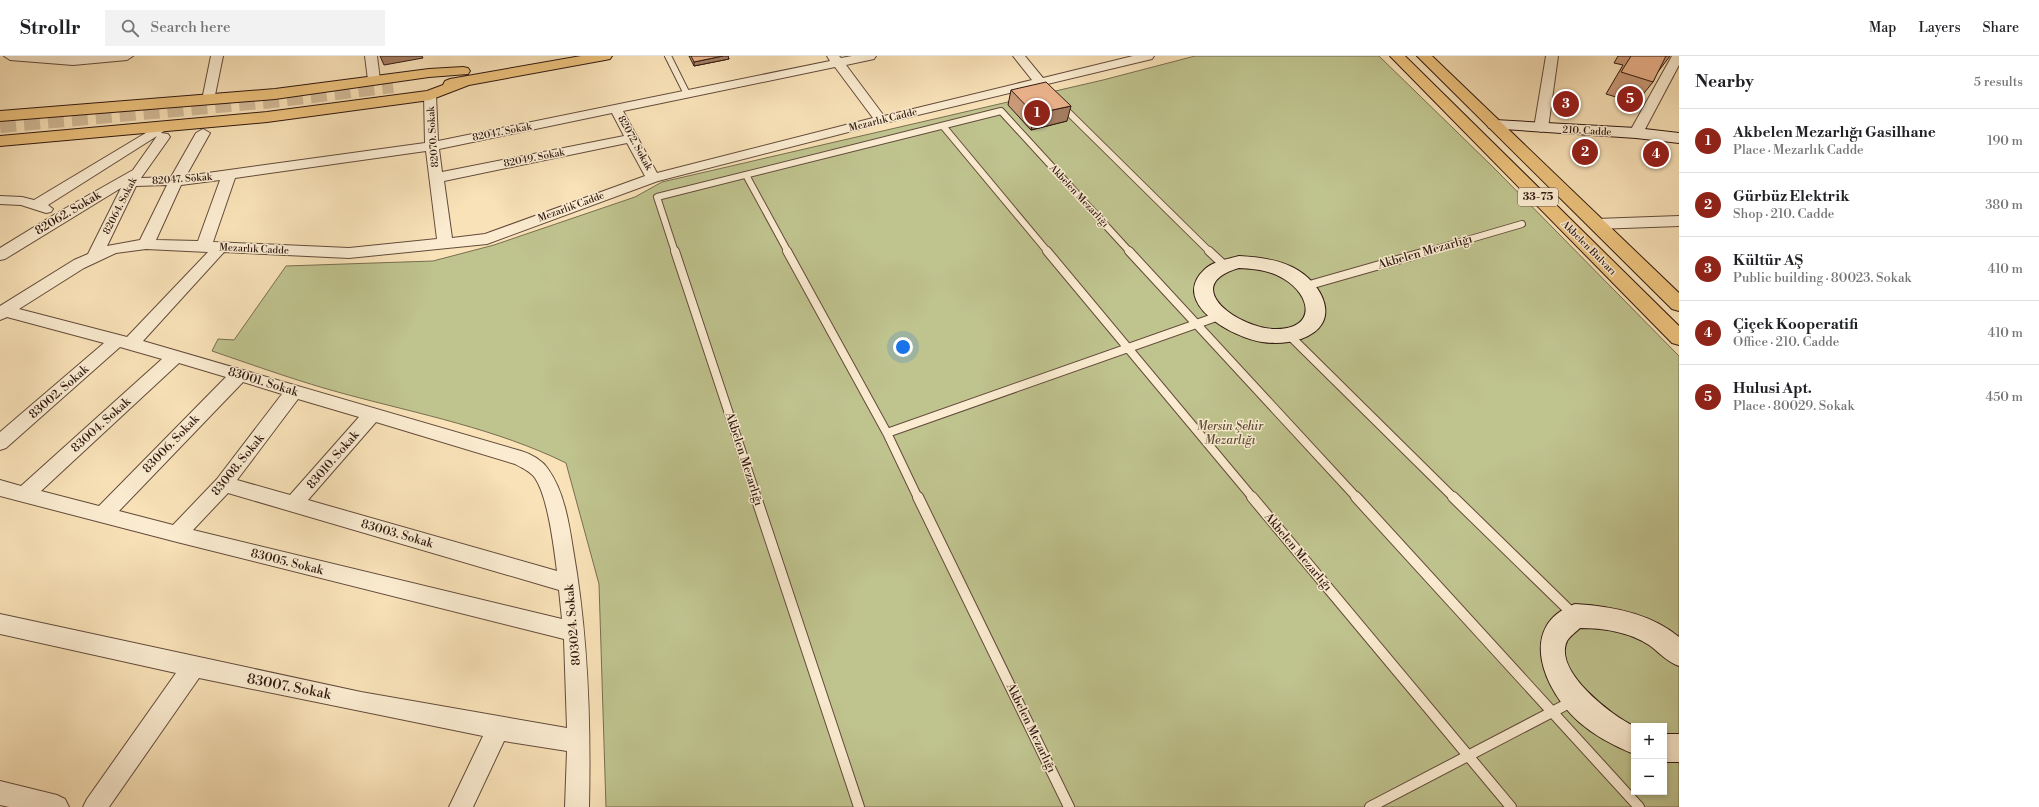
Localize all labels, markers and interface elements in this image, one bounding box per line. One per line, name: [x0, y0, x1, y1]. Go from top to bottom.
search box: [105, 10, 385, 46]
text: Strollr: [20, 16, 81, 40]
icon: search: [119, 17, 141, 39]
text: Search here: [151, 18, 231, 37]
text: Map: [1869, 19, 1896, 37]
text: Layers: [1918, 19, 1961, 37]
text: Share: [1983, 19, 2019, 37]
text: Nearby: [1695, 71, 1754, 93]
text: 5 results: [1974, 74, 2023, 90]
pin: 5: [1617, 84, 1643, 114]
pin: 3: [1553, 89, 1579, 119]
pin: 1: [1024, 98, 1050, 128]
street label: 82070. Sokak: [425, 105, 441, 168]
street label: Mezarlık Cadde: [848, 106, 918, 134]
street label: 82072. Sokak: [615, 114, 655, 173]
street label: 82047. Sokak: [471, 120, 533, 144]
text: Akbelen Mezarlığı Gasilhane: [1733, 123, 1936, 142]
street label: 210. Cadde: [1562, 124, 1612, 138]
text: 1: [1705, 133, 1711, 149]
text: 190 m: [1987, 133, 2023, 149]
pin: 2: [1572, 137, 1598, 167]
pin: 4: [1643, 139, 1669, 169]
text: Place · Mezarlık Cadde: [1733, 142, 1864, 158]
street label: 82049. Sokak: [502, 146, 566, 170]
street label: Akbelen Mezarlığı: [1046, 161, 1112, 230]
street label: 82047. Sokak: [152, 171, 213, 187]
street label: 82064. Sokak: [101, 175, 140, 236]
street label: 82062. Sokak: [32, 187, 104, 239]
text: Gürbüz Elektrik: [1733, 187, 1849, 206]
road number: 33-75: [1518, 188, 1558, 206]
street label: Mezarlık Cadde: [536, 189, 606, 225]
text: 2: [1704, 197, 1712, 213]
text: 380 m: [1985, 197, 2023, 213]
text: Shop · 210. Cadde: [1733, 206, 1834, 222]
street label: Akbelen Bulvarı: [1559, 218, 1619, 278]
street label: Akbelen Mezarlığı: [1375, 231, 1474, 273]
street label: Mezarlık Cadde: [219, 241, 289, 257]
text: Kültür AŞ: [1733, 251, 1803, 270]
text: 3: [1704, 261, 1712, 277]
text: 410 m: [1987, 261, 2023, 277]
text: Public building · 80023. Sokak: [1733, 270, 1911, 286]
text: Çiçek Kooperatifi: [1733, 315, 1858, 334]
text: 4: [1704, 325, 1712, 341]
text: 410 m: [1987, 325, 2023, 341]
text: Office · 210. Cadde: [1733, 334, 1839, 350]
your location: [893, 337, 913, 357]
street label: 83002. Sokak: [26, 361, 93, 422]
street label: 83001. Sokak: [226, 364, 301, 400]
text: Hulusi Apt.: [1733, 379, 1812, 398]
text: 5: [1704, 389, 1712, 405]
text: 450 m: [1985, 389, 2023, 405]
street label: 83004. Sokak: [68, 394, 134, 456]
text: Place · 80029. Sokak: [1733, 398, 1854, 414]
street label: Akbelen Mezarlığı: [721, 409, 766, 508]
street label: 83006. Sokak: [140, 411, 203, 476]
park label: Mersin Şehir Mezarlığı: [1197, 419, 1264, 448]
street label: 83010. Sokak: [304, 427, 363, 492]
street label: 83008. Sokak: [209, 431, 268, 499]
street label: Akbelen Mezarlığı: [1260, 509, 1335, 594]
street label: 83003. Sokak: [359, 517, 435, 552]
street label: 83005. Sokak: [249, 546, 326, 578]
street label: 803024. Sokak: [562, 583, 584, 666]
street label: 83007. Sokak: [245, 670, 333, 704]
street label: Akbelen Mezarlığı: [1002, 680, 1059, 775]
map controls: [1631, 723, 1667, 795]
button: +: [1631, 723, 1667, 759]
button: −: [1631, 759, 1667, 795]

